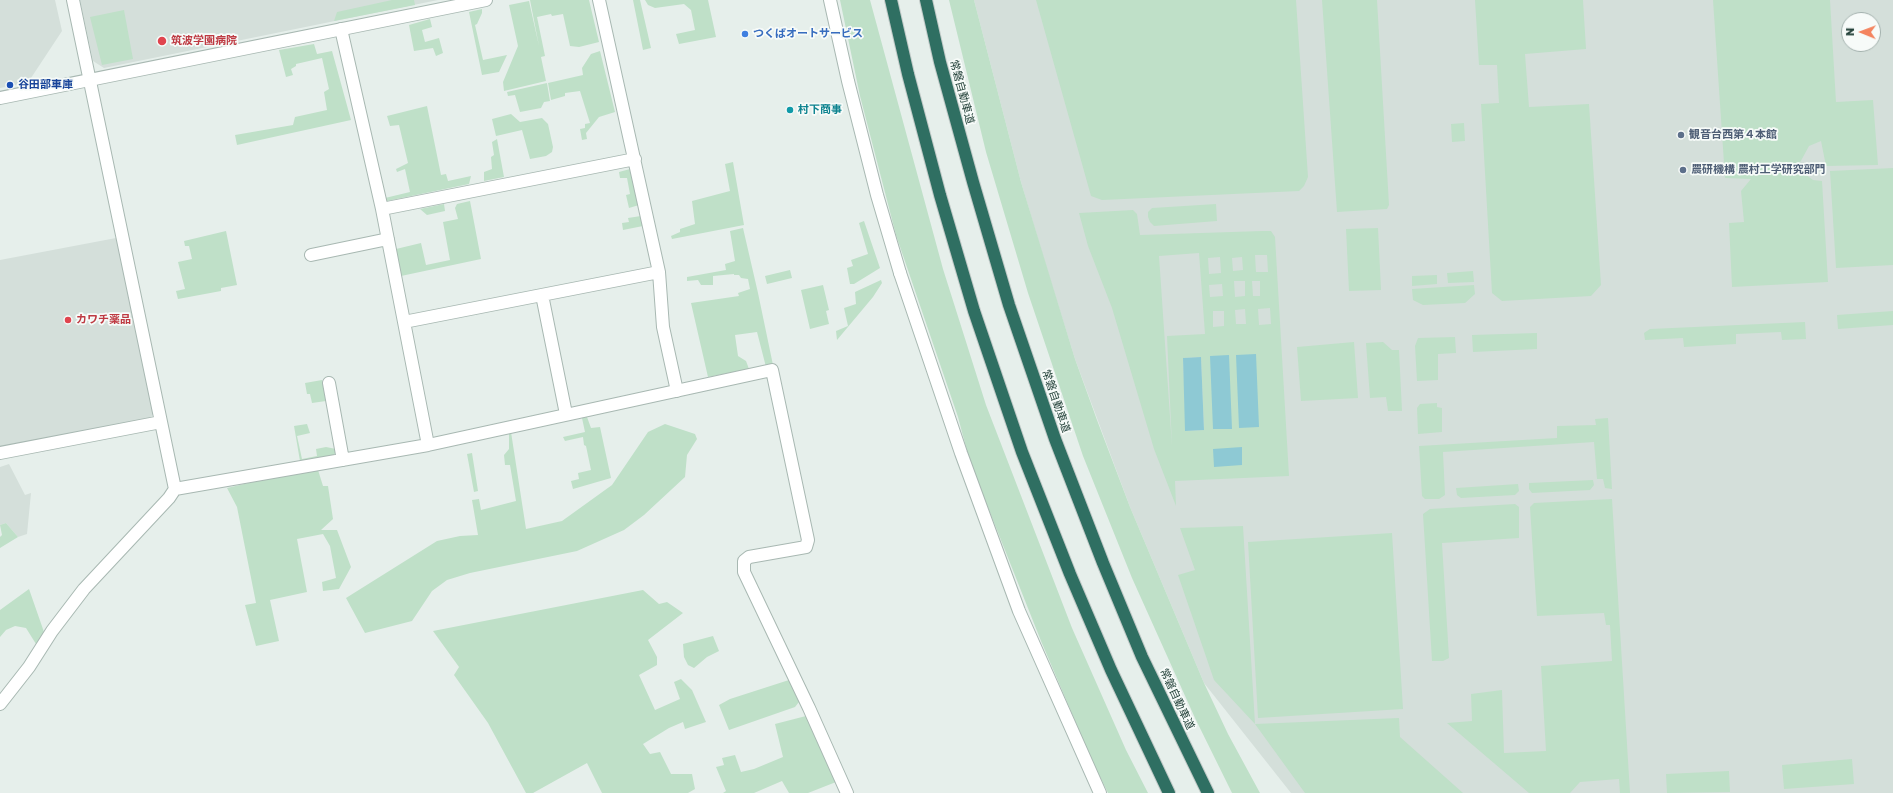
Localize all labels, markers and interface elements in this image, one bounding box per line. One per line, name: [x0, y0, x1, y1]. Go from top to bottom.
north arrow: [1841, 12, 1881, 52]
place label: つくばオートサービス: [753, 27, 863, 41]
text: N: [1843, 27, 1856, 36]
marker: つくばオートサービス: [740, 29, 750, 39]
place label: 筑波学園病院: [171, 34, 237, 48]
marker: 筑波学園病院: [156, 35, 168, 47]
street label: 常磐自動車道: [947, 58, 977, 126]
place label: 谷田部車庫: [18, 78, 73, 92]
marker: 谷田部車庫: [5, 80, 15, 90]
place label: 村下商事: [798, 103, 842, 117]
marker: 村下商事: [785, 105, 795, 115]
place label: 観音台西第４本館: [1689, 128, 1777, 142]
marker: 観音台西第４本館: [1676, 130, 1686, 140]
place label: 農研機構 農村工学研究部門: [1691, 163, 1826, 177]
marker: 農研機構 農村工学研究部門: [1678, 165, 1688, 175]
place label: カワチ薬品: [76, 313, 131, 327]
marker: カワチ薬品: [63, 315, 73, 325]
street label: 常磐自動車道: [1039, 368, 1073, 434]
street label: 常磐自動車道: [1157, 666, 1197, 732]

